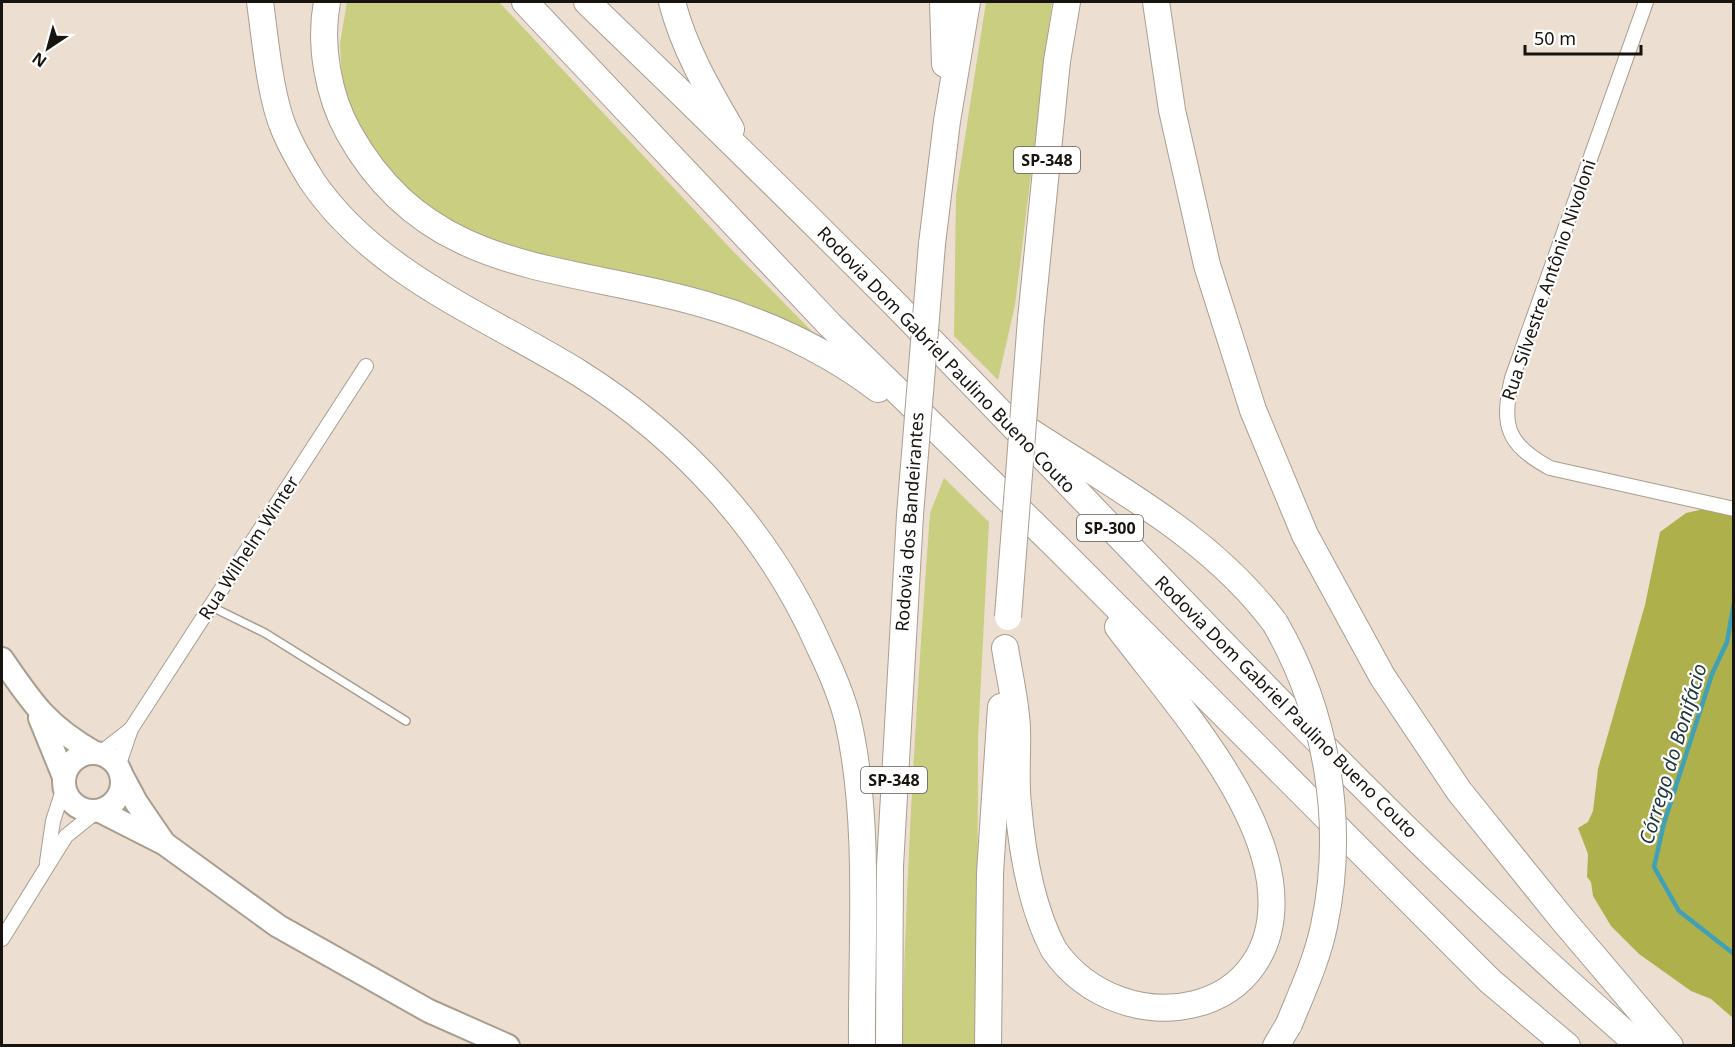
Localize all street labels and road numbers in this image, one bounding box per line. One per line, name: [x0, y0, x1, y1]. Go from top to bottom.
road number: SP-348: [1014, 147, 1080, 173]
street label: Rua Silvestre Antônio Nivoloni: [1495, 156, 1601, 403]
street label: Rodovia Dom Gabriel Paulino Bueno Couto: [812, 221, 1081, 498]
street label: Rodovia dos Bandeirantes: [889, 411, 929, 632]
street label: Rua Wilhelm Winter: [193, 470, 304, 624]
road number: SP-300: [1077, 515, 1143, 541]
street label: Rodovia Dom Gabriel Paulino Bueno Couto: [1150, 570, 1423, 843]
road number: SP-348: [861, 767, 927, 793]

